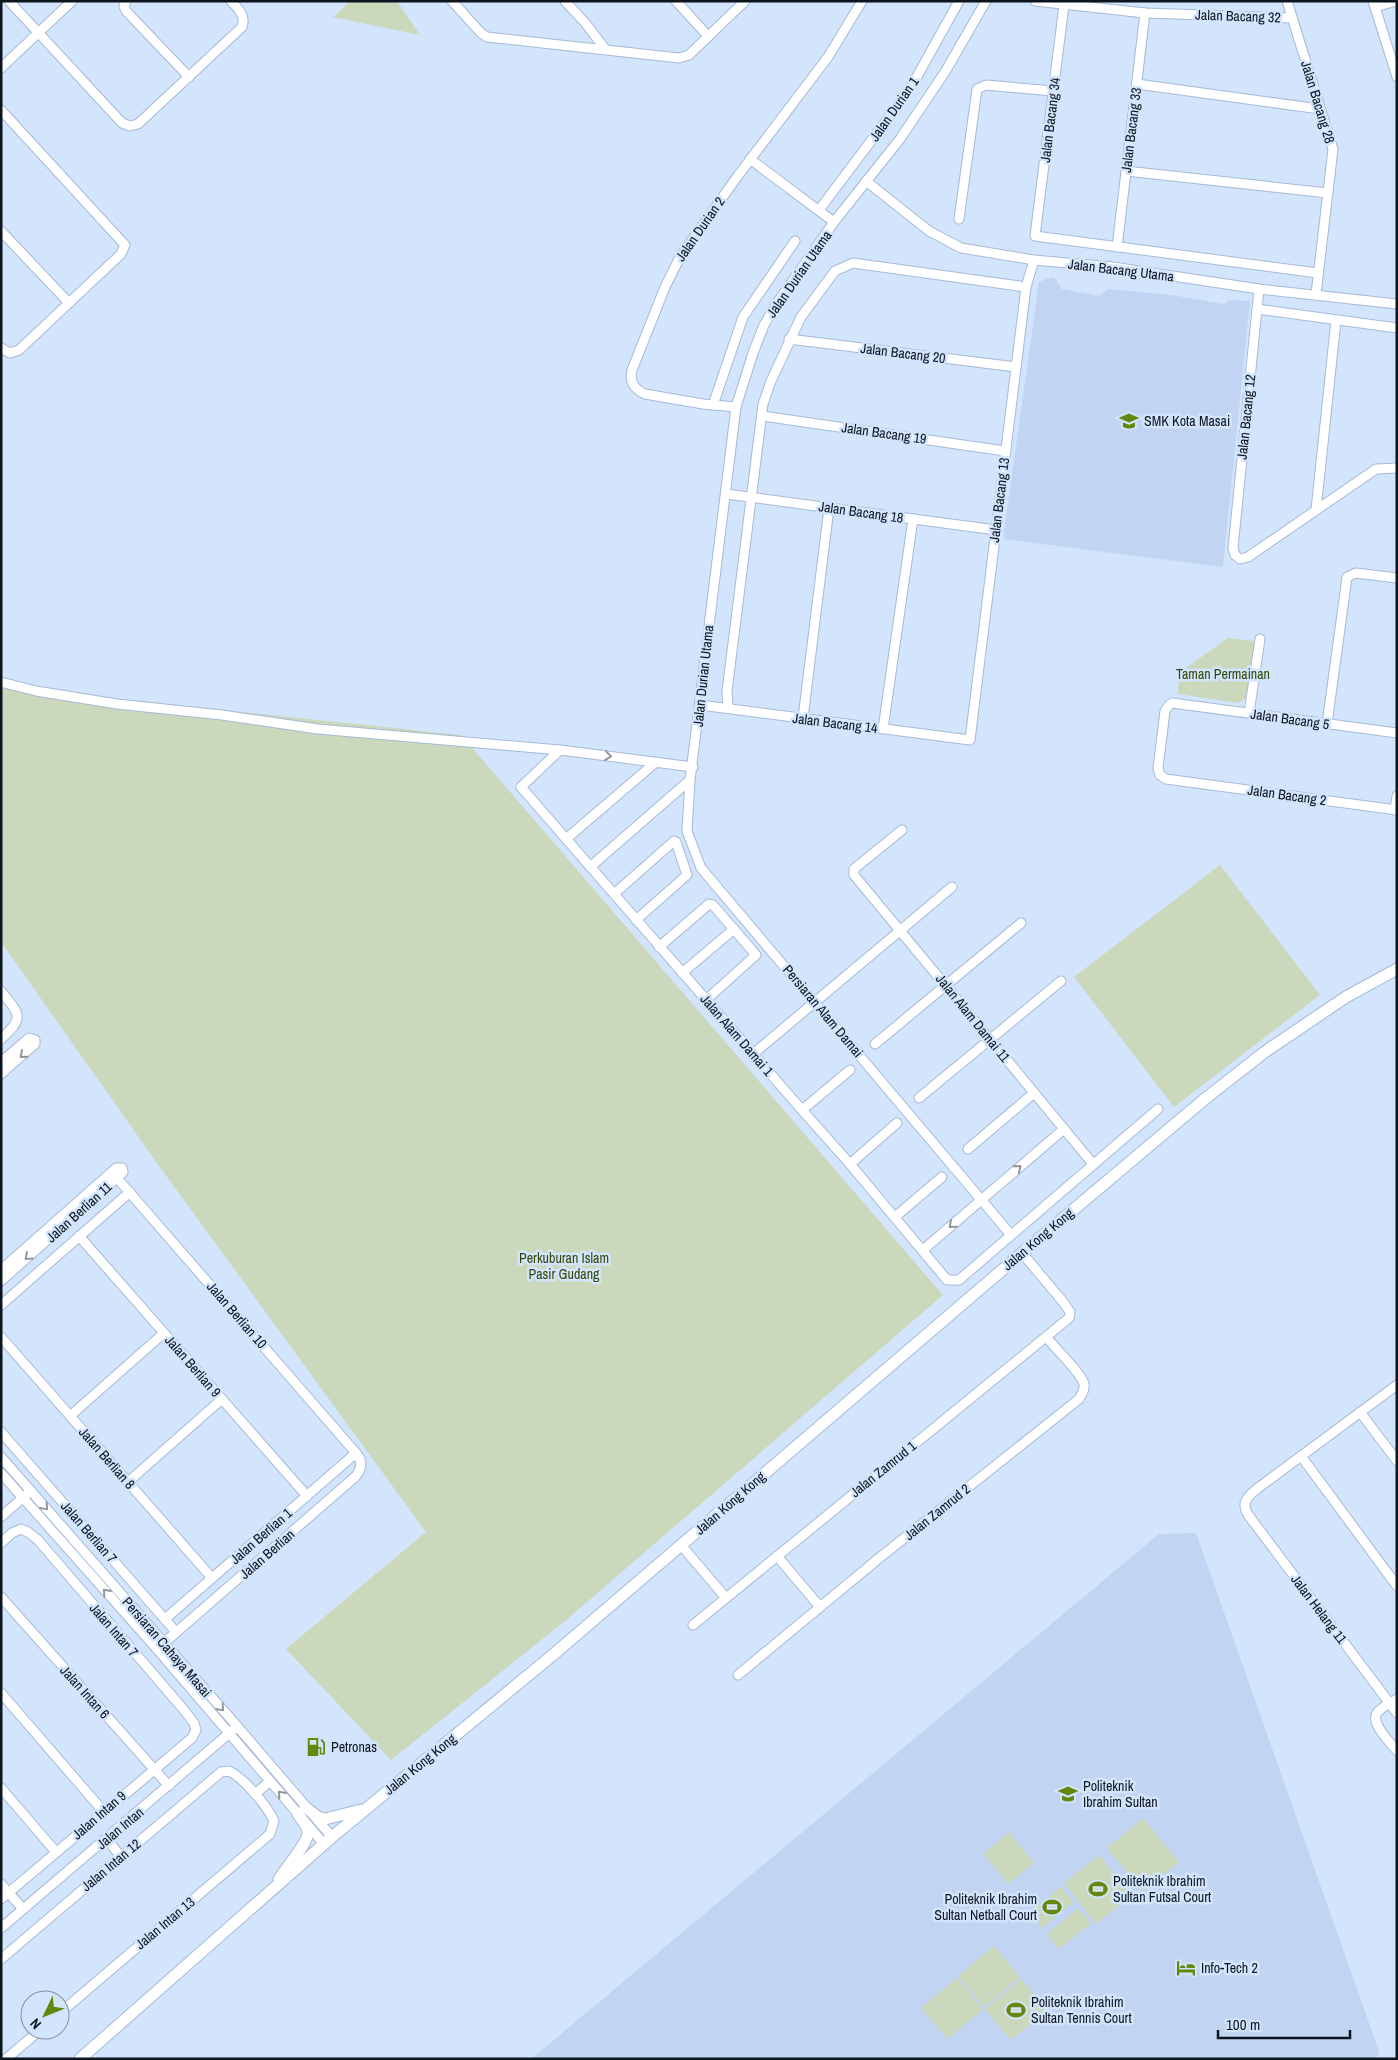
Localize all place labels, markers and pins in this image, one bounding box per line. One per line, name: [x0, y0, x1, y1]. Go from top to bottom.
school or university icon: SMK Kota Masai: [1118, 410, 1140, 432]
place label: SMK Kota Masai: [1144, 412, 1230, 430]
fuel station icon: Petronas: [305, 1736, 327, 1758]
place label: Petronas: [331, 1738, 377, 1756]
place label: Politeknik Ibrahim Sultan: [1083, 1777, 1158, 1811]
school or university icon: Politeknik Ibrahim Sultan: [1057, 1783, 1079, 1805]
place label: Politeknik Ibrahim Sultan Futsal Court: [1113, 1872, 1211, 1906]
sports icon: Politeknik Ibrahim Sultan Futsal Court: [1087, 1878, 1109, 1900]
place label: Politeknik Ibrahim Sultan Netball Court: [934, 1890, 1037, 1924]
sports icon: Politeknik Ibrahim Sultan Netball Court: [1041, 1896, 1063, 1918]
hotel icon: Info-Tech 2: [1175, 1957, 1197, 1979]
place label: Info-Tech 2: [1201, 1959, 1258, 1977]
place label: Politeknik Ibrahim Sultan Tennis Court: [1031, 1993, 1132, 2027]
sports icon: Politeknik Ibrahim Sultan Tennis Court: [1005, 1999, 1027, 2021]

